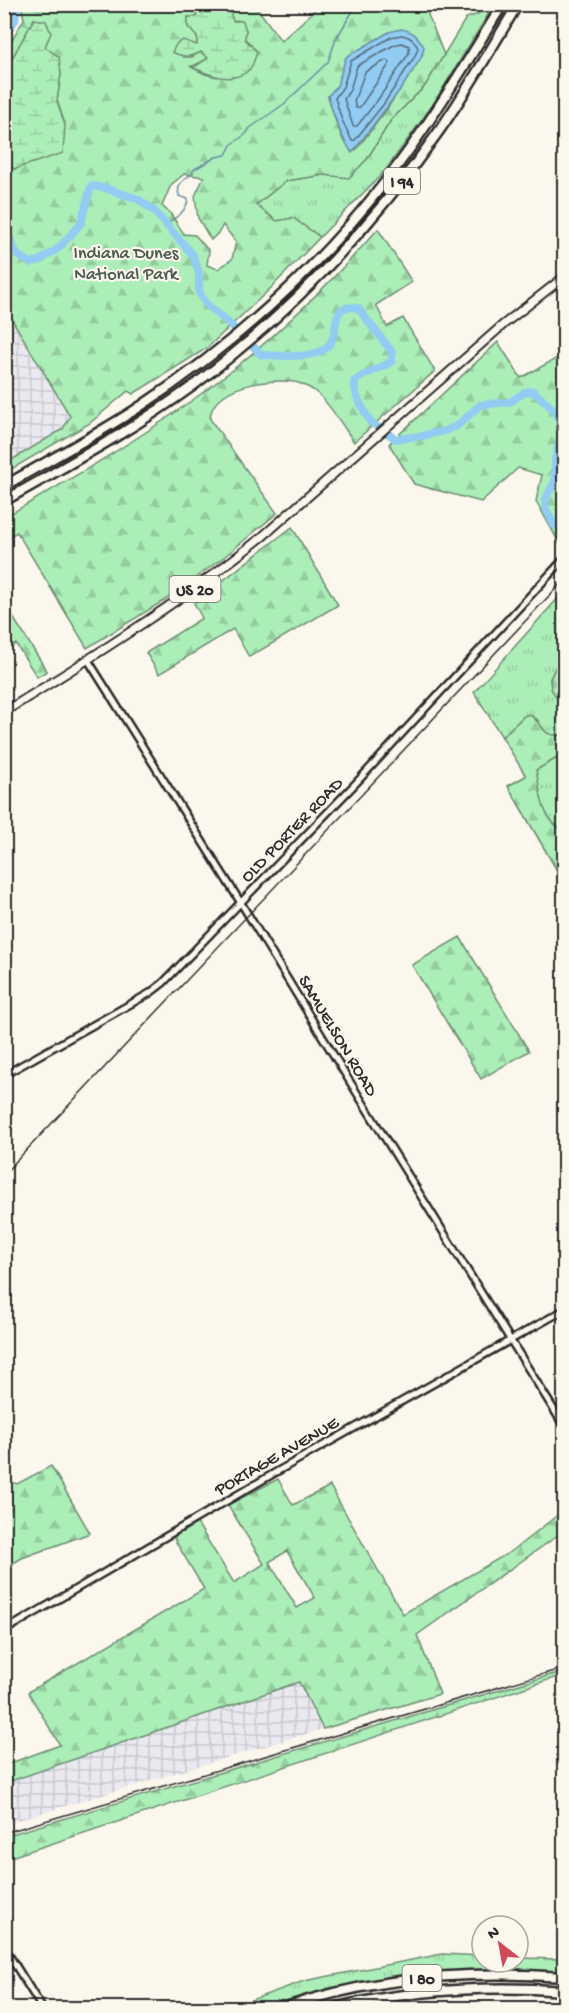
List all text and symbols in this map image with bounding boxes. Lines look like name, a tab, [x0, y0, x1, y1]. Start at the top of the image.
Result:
road number: I 94	[384, 168, 420, 194]
park label: Indiana Dunes National Park	[74, 244, 180, 286]
road number: US 20	[170, 576, 220, 602]
street label: OLD PORTER ROAD	[237, 774, 348, 888]
street label: SAMUELSON ROAD	[292, 972, 381, 1101]
street label: PORTAGE AVENUE	[211, 1413, 344, 1502]
north arrow	[470, 1914, 530, 1974]
text: N	[485, 1923, 504, 1945]
road number: I 80	[402, 1965, 442, 1991]

